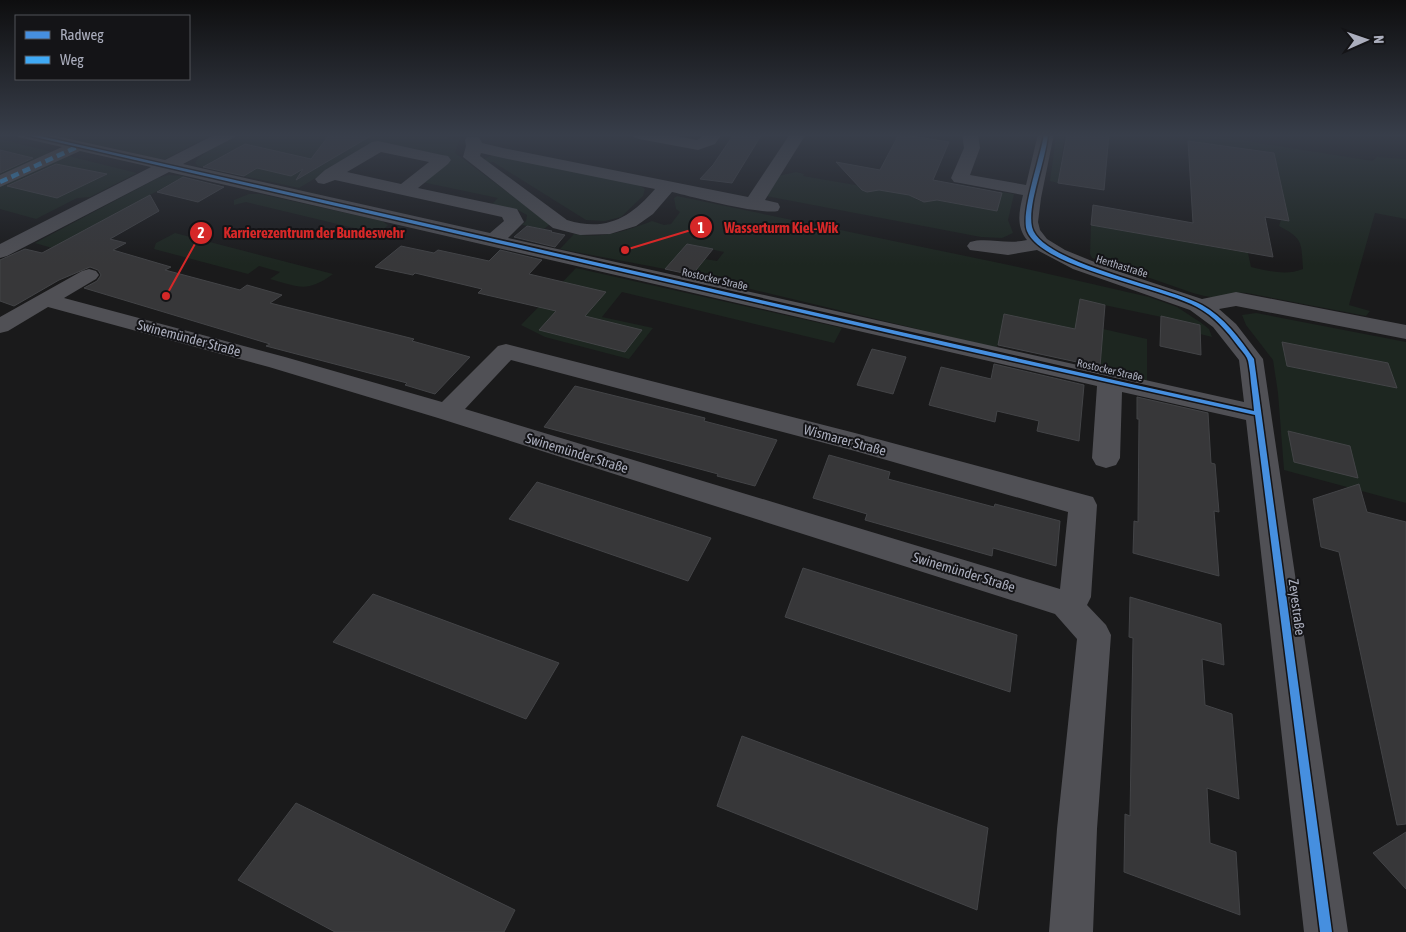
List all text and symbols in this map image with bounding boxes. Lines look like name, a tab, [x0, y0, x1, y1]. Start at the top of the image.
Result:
legend	[15, 15, 190, 80]
north arrow	[1341, 15, 1391, 65]
text: Radweg	[60, 26, 104, 43]
text: N	[1371, 35, 1387, 44]
text: Weg	[60, 51, 84, 68]
callout: Wasserturm Kiel-Wik	[689, 212, 848, 242]
callout: Karrierezentrum der Bundeswehr	[189, 218, 415, 248]
text: 1	[697, 219, 705, 236]
text: Wasserturm Kiel-Wik	[723, 219, 838, 236]
text: 2	[197, 224, 205, 241]
text: Karrierezentrum der Bundeswehr	[223, 224, 405, 241]
street label: Herthastraße	[1095, 252, 1149, 280]
street label: Rostocker Straße	[681, 266, 749, 292]
street label: Swinemünder Straße	[136, 317, 242, 359]
street label: Rostocker Straße	[1076, 357, 1144, 383]
street label: Wismarer Straße	[802, 421, 888, 459]
street label: Swinemünder Straße	[524, 430, 630, 476]
street label: Swinemünder Straße	[911, 549, 1017, 595]
street label: Zeyestraße	[1286, 578, 1308, 636]

